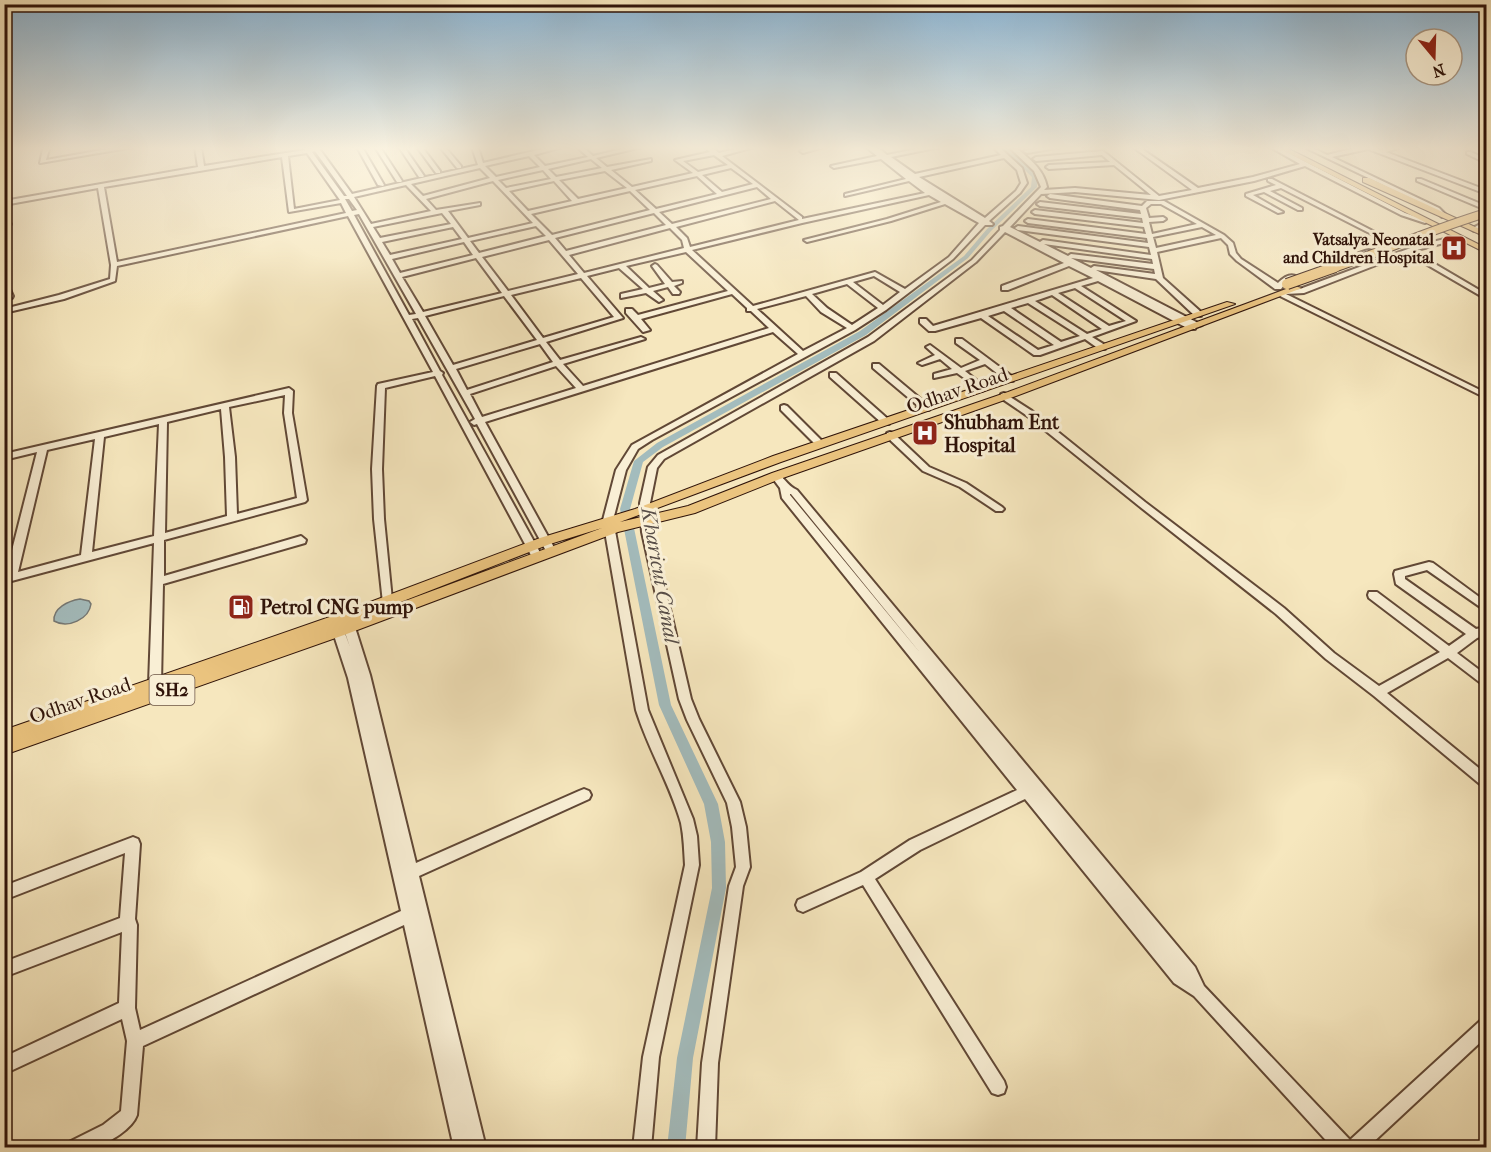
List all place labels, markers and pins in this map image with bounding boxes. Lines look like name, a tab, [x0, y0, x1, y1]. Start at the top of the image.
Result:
place label: Vatsalya Neonatal and Children Hospital	[1283, 230, 1435, 268]
hospital icon: Vatsalya Neonatal and Children Hospital	[1439, 233, 1469, 263]
place label: Shubham Ent Hospital	[944, 411, 1060, 457]
hospital icon: Shubham Ent Hospital	[910, 418, 940, 448]
fuel station icon: Petrol CNG pump	[226, 592, 256, 622]
place label: Petrol CNG pump	[260, 596, 413, 619]

